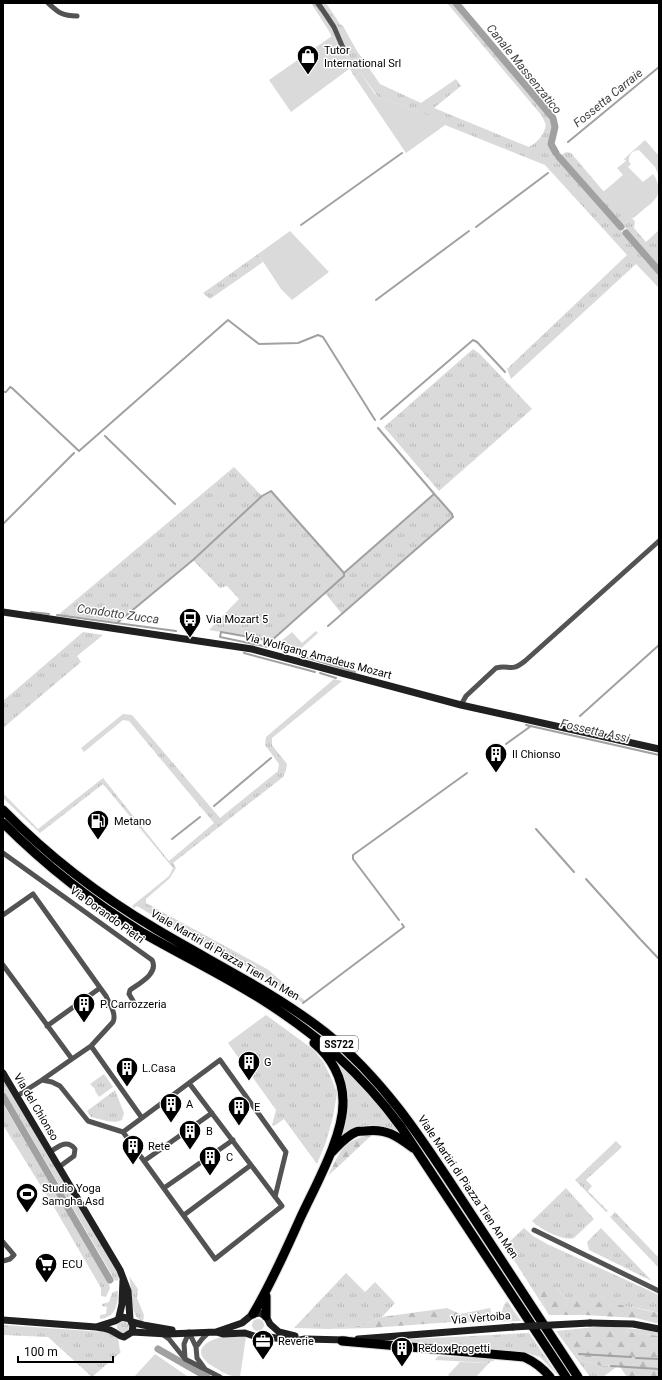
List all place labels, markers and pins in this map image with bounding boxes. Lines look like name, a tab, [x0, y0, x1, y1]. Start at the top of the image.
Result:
shop icon: Tutor International Srl	[295, 43, 321, 76]
place label: Tutor International Srl	[324, 44, 401, 70]
bus stop icon: Via Mozart 5	[177, 606, 203, 639]
place label: Via Mozart 5	[206, 613, 268, 626]
building icon: Il Chionso	[483, 741, 509, 774]
place label: Il Chionso	[512, 748, 561, 761]
fuel station icon: Metano	[85, 808, 111, 841]
place label: Metano	[114, 815, 151, 828]
building icon: P. Carrozzeria	[71, 991, 97, 1024]
place label: P. Carrozzeria	[100, 998, 167, 1011]
building icon: G	[236, 1049, 262, 1082]
building icon: L.Casa	[114, 1055, 140, 1088]
place label: G	[264, 1056, 272, 1069]
place label: L.Casa	[142, 1062, 176, 1075]
building icon: A	[158, 1091, 184, 1124]
building icon: E	[226, 1094, 252, 1127]
place label: A	[186, 1098, 194, 1111]
place label: E	[254, 1101, 260, 1114]
building icon: B	[177, 1118, 203, 1151]
place label: B	[206, 1125, 213, 1138]
building icon: Rete	[120, 1133, 146, 1166]
place label: Rete	[148, 1140, 170, 1153]
building icon: C	[197, 1144, 223, 1177]
place label: C	[226, 1151, 233, 1164]
sports icon: Studio Yoga Samgha Asd	[14, 1181, 40, 1214]
place label: Studio Yoga Samgha Asd	[42, 1182, 104, 1208]
supermarket icon: ECU	[33, 1251, 59, 1284]
place label: ECU	[62, 1258, 83, 1271]
office icon: Reverie	[250, 1328, 276, 1361]
place label: Reverie	[278, 1335, 314, 1348]
building icon: Redox Progetti	[389, 1335, 415, 1368]
place label: Redox Progetti	[418, 1342, 490, 1355]

